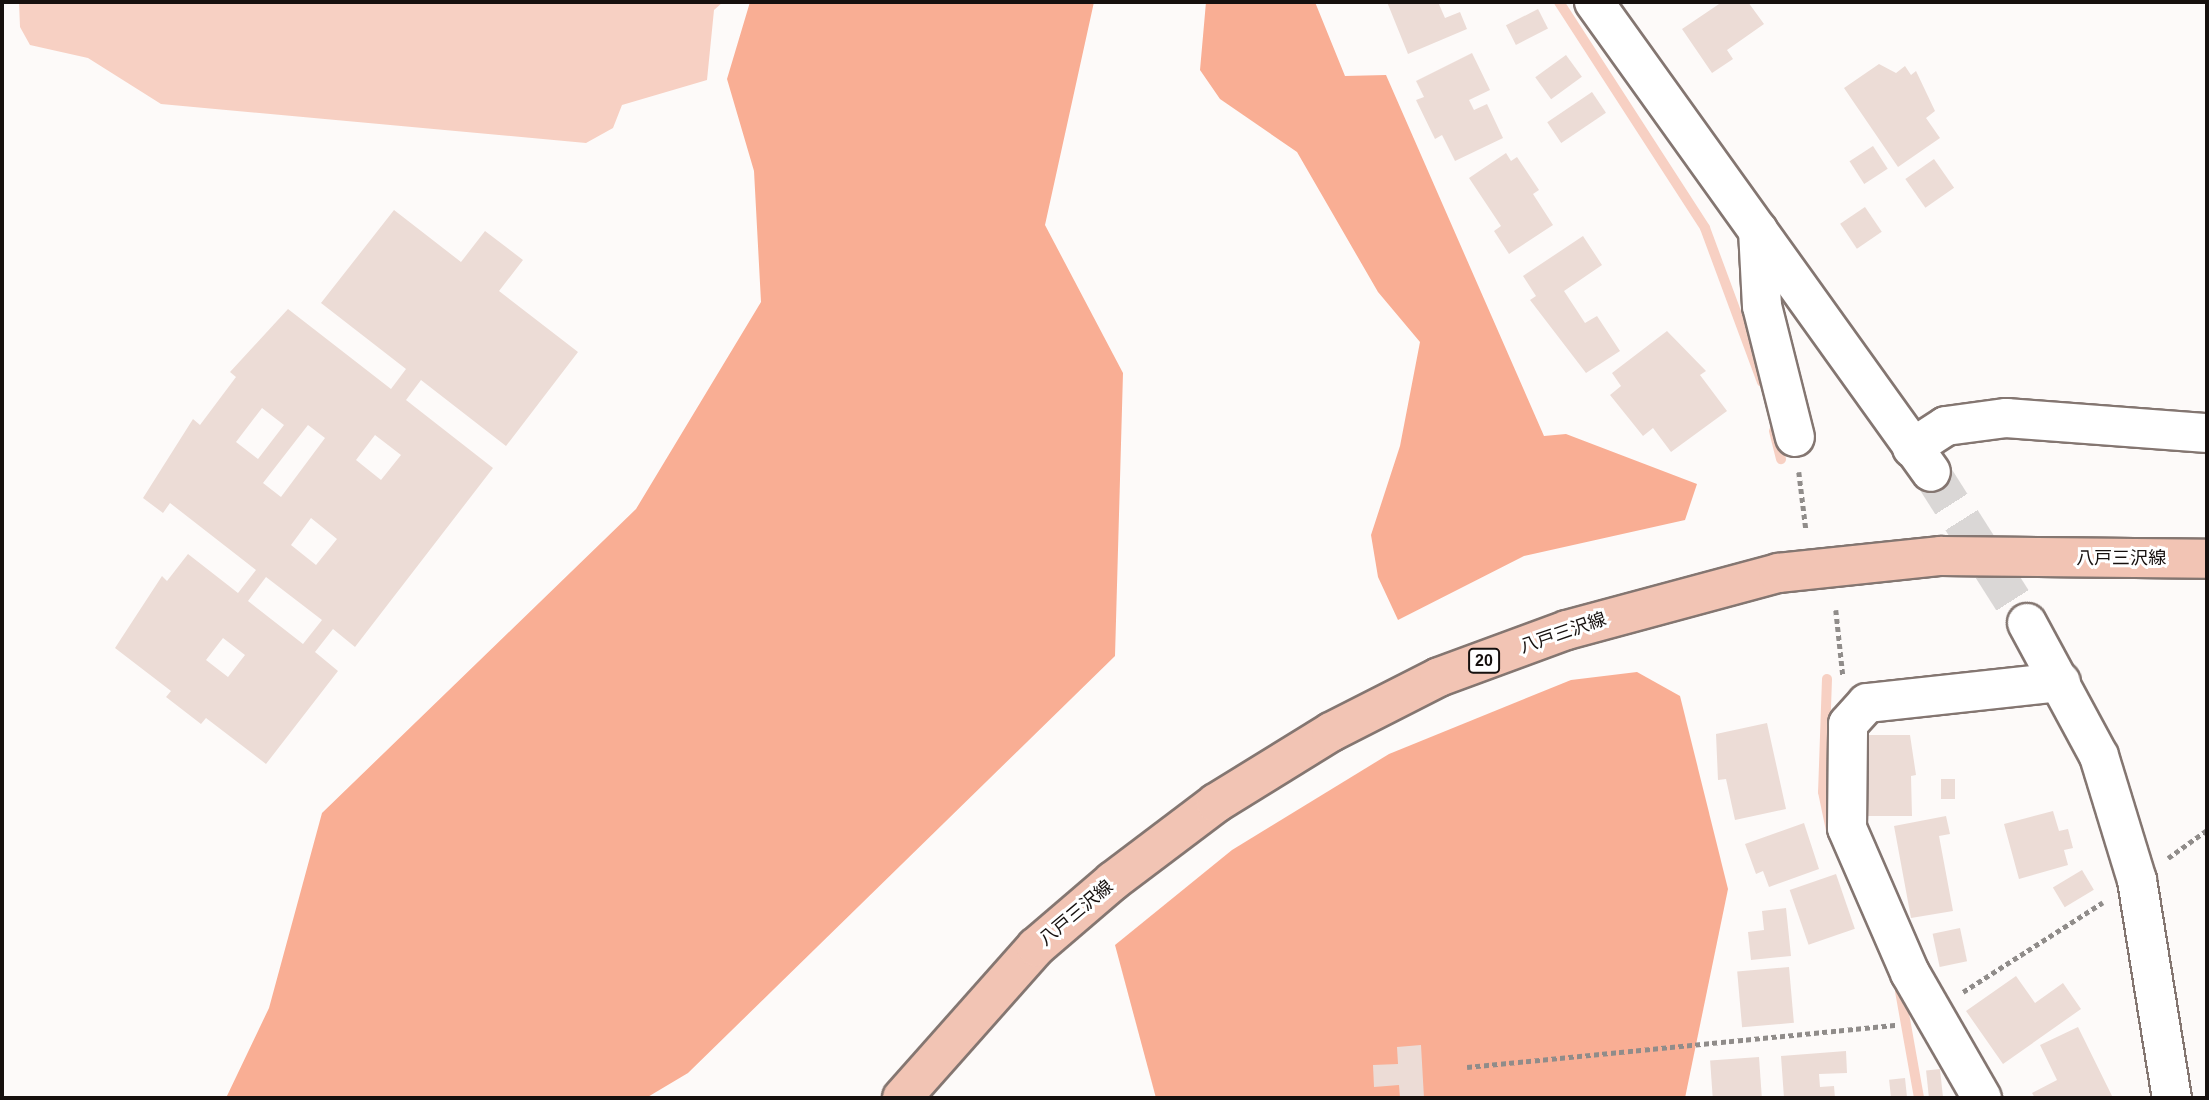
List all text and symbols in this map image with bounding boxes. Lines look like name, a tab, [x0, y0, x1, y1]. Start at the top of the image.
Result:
street label: 八戸三沢線	[2076, 547, 2166, 569]
street label: 八戸三沢線	[1517, 608, 1609, 658]
road number: 20	[1466, 648, 1502, 674]
street label: 八戸三沢線	[1035, 876, 1117, 950]

